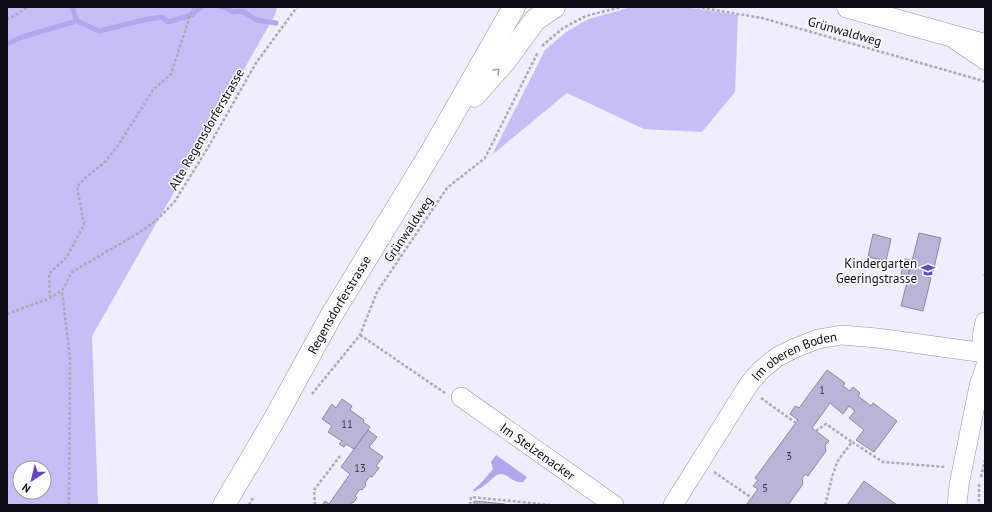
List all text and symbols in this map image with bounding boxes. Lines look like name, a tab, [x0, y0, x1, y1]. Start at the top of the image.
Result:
street label: Grünwaldweg	[806, 13, 884, 50]
street label: Alte Regensdorferstrasse	[165, 66, 248, 193]
one-way arrow	[492, 68, 500, 76]
street label: Grünwaldweg	[380, 193, 437, 266]
street label: Regensdorferstrasse	[304, 252, 375, 357]
place label: Kindergarten Geeringstrasse	[836, 255, 917, 287]
school or university icon: Kindergarten Geeringstrasse	[920, 262, 936, 278]
street label: Im oberen Boden	[748, 328, 838, 384]
house number: 1	[819, 383, 825, 397]
house number: 11	[341, 417, 353, 431]
street label: Im Stelzenacker	[497, 419, 579, 484]
house number: 3	[786, 449, 792, 463]
north arrow	[12, 460, 52, 500]
house number: 13	[354, 461, 366, 475]
text: N	[19, 480, 33, 496]
house number: 5	[762, 481, 768, 495]

